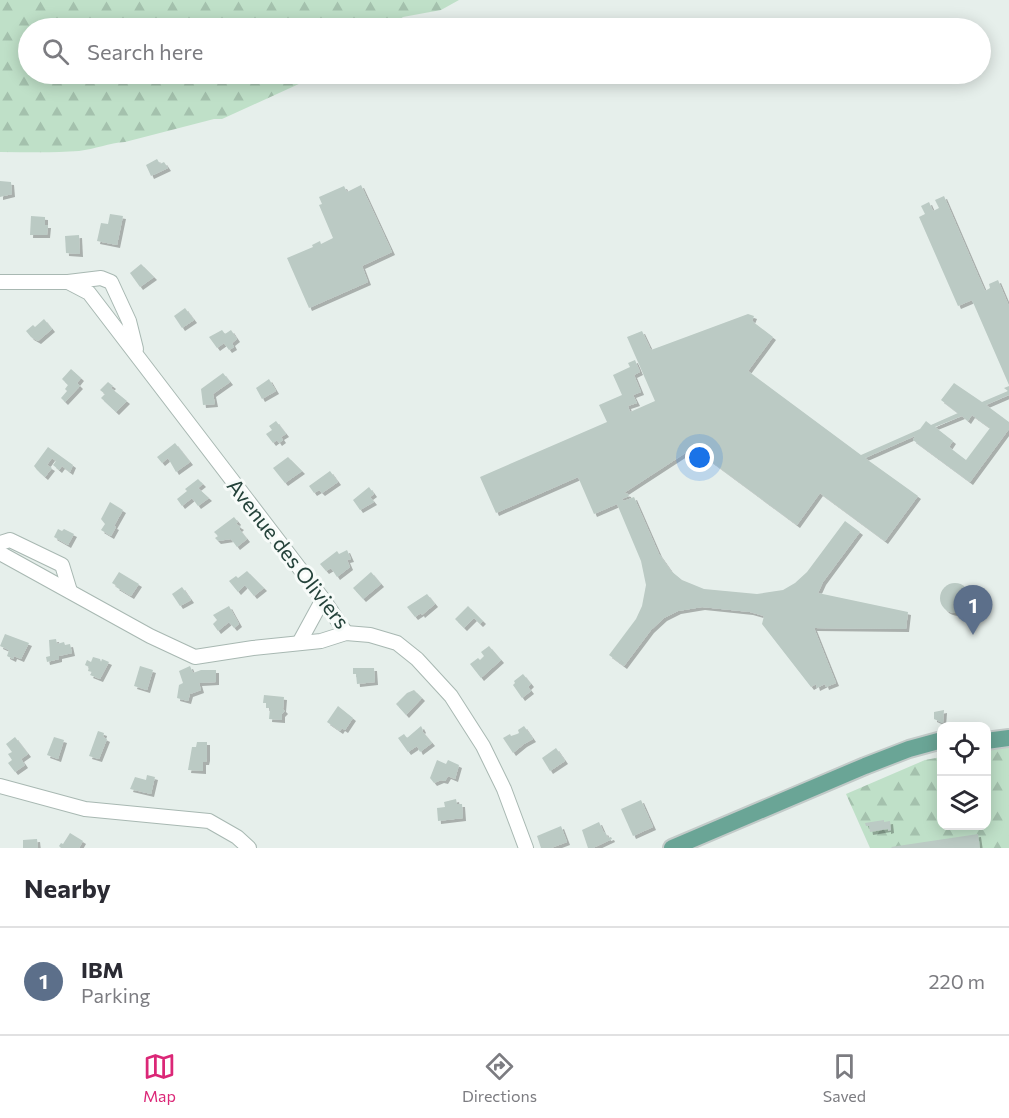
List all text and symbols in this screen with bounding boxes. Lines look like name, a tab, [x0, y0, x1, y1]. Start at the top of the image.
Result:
search box	[18, 18, 991, 84]
icon: search	[39, 35, 72, 68]
text: Search here	[87, 38, 203, 65]
your location	[685, 443, 714, 472]
street label: Avenue des Oliviers	[223, 473, 355, 633]
pin: 1	[954, 586, 992, 635]
map controls	[937, 722, 991, 830]
button: locate	[937, 722, 991, 776]
button: layers	[937, 776, 991, 830]
text: Nearby	[24, 872, 111, 903]
text: IBM	[81, 956, 124, 983]
text: 1	[39, 969, 48, 993]
text: 220 m	[929, 969, 985, 993]
text: Parking	[81, 983, 150, 1007]
tab: Map	[143, 1050, 176, 1105]
tab: Directions	[462, 1050, 537, 1105]
tab: Saved	[823, 1050, 866, 1105]

